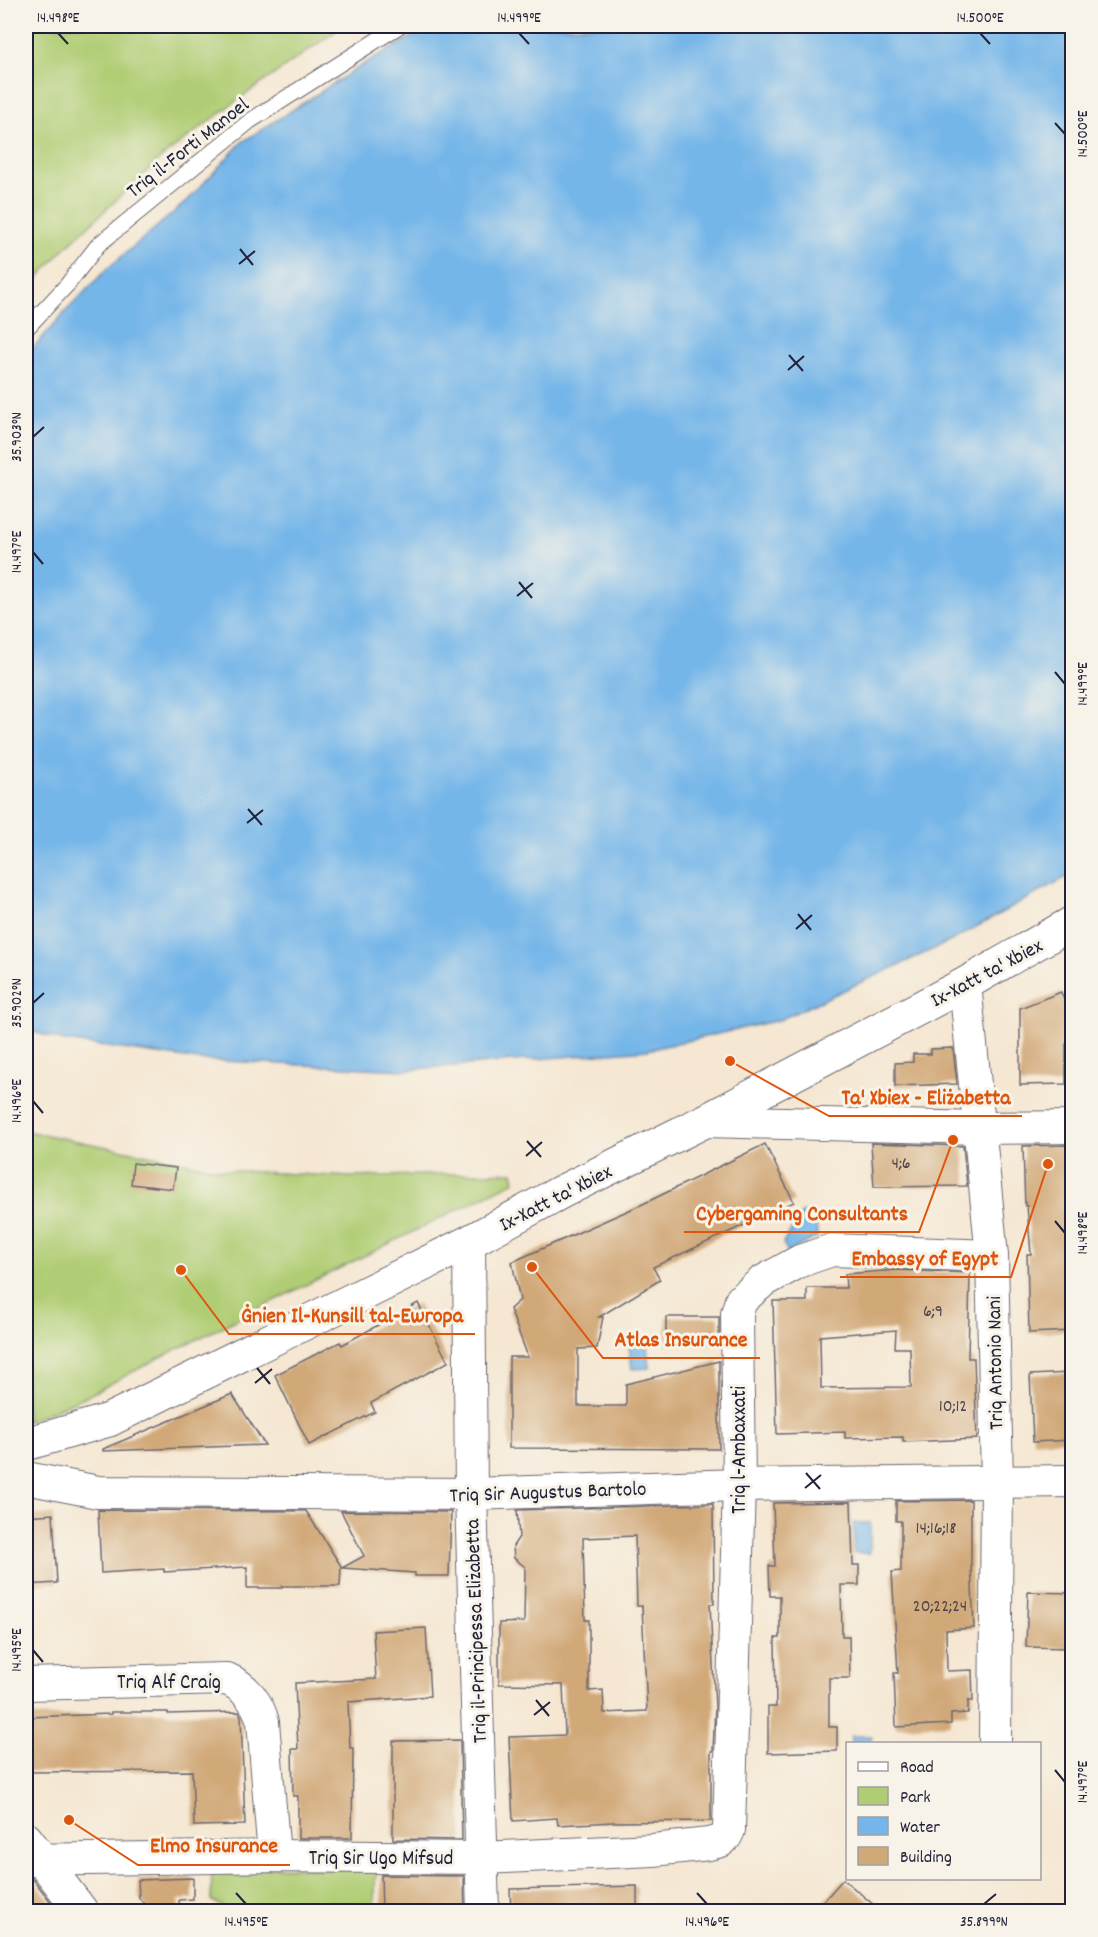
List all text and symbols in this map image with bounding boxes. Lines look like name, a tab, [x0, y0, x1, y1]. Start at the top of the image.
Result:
text: 14.498°E	[37, 8, 80, 30]
text: 14.499°E	[497, 8, 541, 30]
text: 14.500°E	[957, 8, 1004, 30]
street label: Triq il-Forti Manoel	[121, 92, 257, 207]
text: 14.500°E	[1073, 110, 1095, 157]
text: 35.903°N	[7, 412, 29, 462]
text: 14.497°E	[7, 531, 29, 573]
text: 14.499°E	[1073, 662, 1095, 706]
street label: Ix-Xatt ta' Xbiex	[926, 932, 1049, 1017]
text: 35.902°N	[7, 978, 29, 1028]
callout: Ta' Xbiex - Eliżabetta	[829, 1076, 1022, 1116]
text: 14.496°E	[7, 1079, 29, 1123]
text: Ta' Xbiex - Eliżabetta	[842, 1084, 1011, 1115]
house number: 4;6	[891, 1152, 911, 1177]
street label: Ix-Xatt ta' Xbiex	[495, 1158, 618, 1241]
callout: Cybergaming Consultants	[684, 1192, 919, 1232]
text: Cybergaming Consultants	[696, 1200, 908, 1231]
text: 14.498°E	[1073, 1211, 1095, 1254]
callout: Embassy of Egypt	[840, 1237, 1011, 1277]
text: Embassy of Egypt	[852, 1245, 999, 1276]
callout: Ġnien Il-Kunsill tal-Ewropa	[229, 1294, 475, 1334]
street label: Triq Antonio Nani	[981, 1296, 1013, 1430]
house number: 6;9	[923, 1300, 943, 1325]
text: Ġnien Il-Kunsill tal-Ewropa	[241, 1302, 464, 1333]
callout: Atlas Insurance	[603, 1318, 760, 1358]
text: Atlas Insurance	[615, 1326, 748, 1357]
street label: Triq l-Ambaxxati	[726, 1386, 756, 1514]
house number: 10;12	[939, 1395, 967, 1420]
street label: Triq Sir Augustus Bartolo	[449, 1476, 647, 1512]
street label: Triq il-Prinċipessa Eliżabetta	[459, 1517, 497, 1744]
house number: 14;16;18	[915, 1517, 957, 1542]
house number: 20;22;24	[913, 1595, 967, 1620]
text: 14.495°E	[7, 1628, 29, 1672]
street label: Triq Alf Craig	[117, 1669, 221, 1699]
legend	[846, 1742, 1041, 1880]
text: Road	[900, 1756, 934, 1781]
text: 14.497°E	[1073, 1761, 1095, 1803]
text: Park	[900, 1786, 931, 1811]
text: Water	[900, 1816, 940, 1841]
callout: Elmo Insurance	[138, 1825, 290, 1865]
text: Elmo Insurance	[150, 1832, 278, 1863]
street label: Triq Sir Ugo Mifsud	[309, 1845, 453, 1875]
text: Building	[900, 1846, 952, 1871]
text: 14.495°E	[224, 1912, 268, 1934]
text: 14.496°E	[685, 1912, 729, 1934]
text: 35.899°N	[960, 1912, 1008, 1934]

